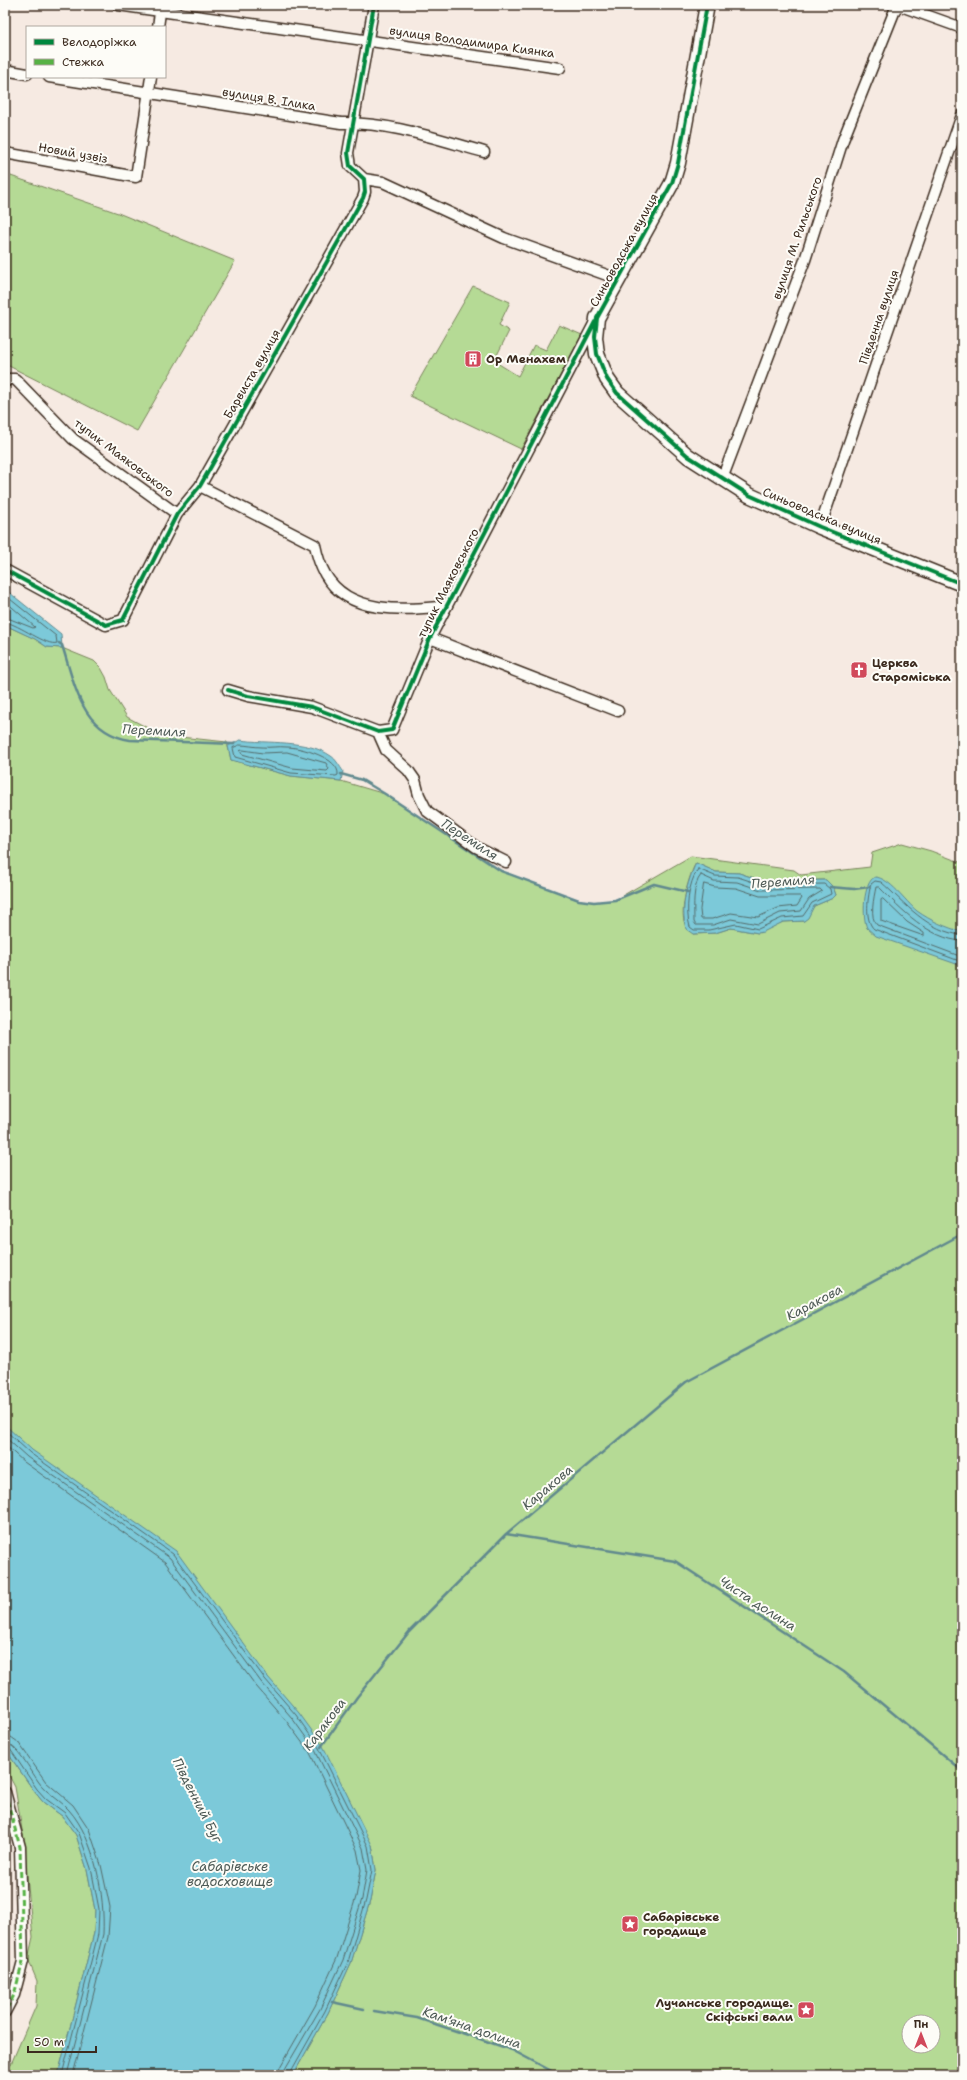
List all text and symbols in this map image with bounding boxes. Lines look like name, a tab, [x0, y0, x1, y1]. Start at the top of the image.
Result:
street label: вулиця Володимира Киянка	[388, 22, 556, 62]
legend	[26, 26, 166, 78]
text: Велодоріжка	[62, 34, 137, 50]
text: Стежка	[62, 54, 104, 70]
street label: вулиця В. Ілика	[221, 84, 317, 114]
street label: Новий узвіз	[37, 139, 109, 167]
street label: вулиця М. Рильського	[768, 174, 826, 302]
street label: Синьоводська вулиця	[586, 190, 662, 310]
street label: Південна вулиця	[855, 268, 903, 366]
street label: Барвиста вулиця	[220, 326, 284, 422]
building icon: Ор Менахем	[463, 349, 483, 369]
place label: Ор Менахем	[486, 351, 566, 367]
street label: тупик Маяковського	[71, 415, 177, 501]
street label: Синьоводська вулиця	[760, 484, 884, 548]
street label: тупик Маяковського	[413, 526, 483, 640]
place label: Церква Староміська	[872, 655, 952, 685]
church icon: Церква Староміська	[849, 660, 869, 680]
water label: Перемиля	[122, 720, 186, 741]
water label: Перемиля	[438, 815, 501, 864]
water label: Перемиля	[751, 871, 815, 892]
water label: Каракова	[783, 1281, 845, 1324]
water label: Каракова	[518, 1461, 576, 1514]
water label: Чиста долина	[716, 1572, 799, 1635]
water label: Каракова	[299, 1695, 350, 1754]
water label: Південний Буг	[169, 1755, 227, 1847]
water label: Сабарівське водосховище	[187, 1858, 273, 1890]
place label: Сабарівське городище	[643, 1909, 719, 1939]
place icon: Сабарівське городище	[620, 1914, 640, 1934]
place label: Лучанське городище. Скіфські вали	[656, 1995, 794, 2025]
place icon: Лучанське городище. Скіфські вали	[796, 2000, 816, 2020]
water label: Кам'яна долина	[420, 2003, 523, 2052]
north arrow	[901, 2014, 941, 2054]
text: Пн	[914, 2017, 928, 2032]
scale bar	[28, 2028, 96, 2054]
text: 50 m	[34, 2034, 64, 2050]

